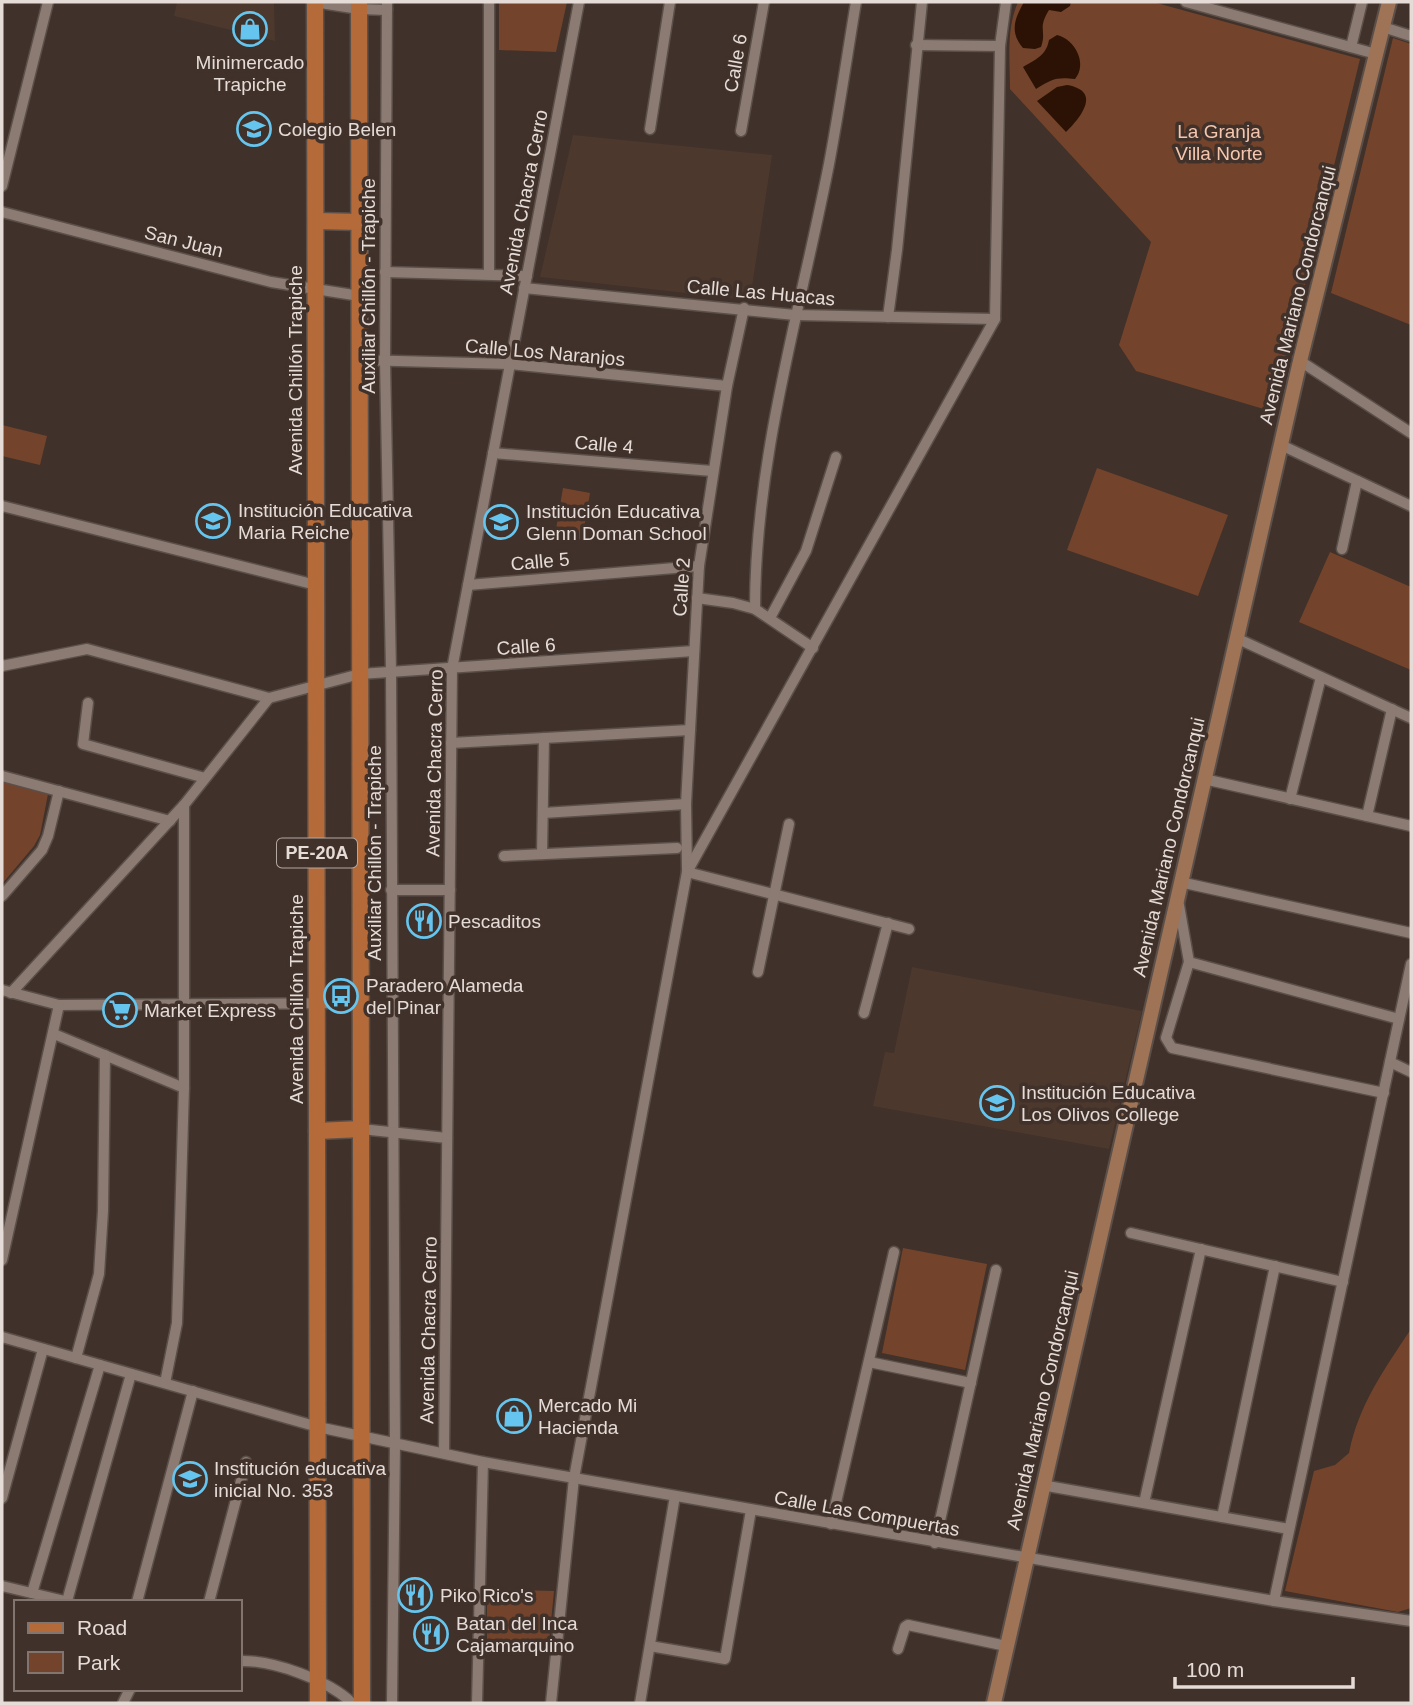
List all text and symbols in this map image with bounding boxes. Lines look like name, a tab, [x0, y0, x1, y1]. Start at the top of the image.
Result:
shop icon: Minimercado Trapiche	[231, 10, 269, 48]
street label: Calle 6	[720, 32, 751, 94]
place label: Minimercado Trapiche	[196, 52, 304, 95]
street label: Avenida Chacra Cerro	[495, 108, 552, 296]
school or university icon: Colegio Belen	[235, 110, 273, 148]
place label: Colegio Belen	[278, 119, 396, 140]
park label: La Granja Villa Norte	[1175, 121, 1263, 164]
street label: Avenida Mariano Condorcanqui	[1255, 164, 1340, 427]
street label: Auxiliar Chillón - Trapiche	[358, 178, 379, 394]
street label: San Juan	[142, 222, 225, 261]
street label: Avenida Chillón Trapiche	[285, 265, 306, 475]
street label: Calle Las Huacas	[686, 276, 836, 309]
street label: Calle Los Naranjos	[464, 335, 626, 370]
street label: Calle 4	[574, 431, 635, 458]
place label: Institución Educativa Maria Reiche	[238, 500, 413, 543]
place label: Institución Educativa Glenn Doman School	[526, 501, 707, 544]
school or university icon: Institución Educativa Maria Reiche	[194, 502, 232, 540]
school or university icon: Institución Educativa Glenn Doman School	[482, 503, 520, 541]
street label: Calle 5	[510, 548, 570, 575]
street label: Calle 2	[669, 557, 694, 617]
street label: Calle 6	[496, 634, 556, 659]
street label: Avenida Chacra Cerro	[422, 669, 447, 857]
street label: Avenida Mariano Condorcanqui	[1128, 715, 1209, 979]
street label: Auxiliar Chillón - Trapiche	[364, 745, 385, 961]
road number: PE-20A	[277, 838, 357, 868]
street label: Avenida Chillón Trapiche	[286, 894, 307, 1104]
restaurant icon: Pescaditos	[405, 902, 443, 940]
place label: Pescaditos	[448, 911, 541, 932]
place label: Paradero Alameda del Pinar	[366, 975, 524, 1018]
bus stop icon: Paradero Alameda del Pinar	[322, 977, 360, 1015]
supermarket icon: Market Express	[101, 991, 139, 1029]
place label: Market Express	[144, 1000, 276, 1021]
place label: Institución Educativa Los Olivos College	[1021, 1082, 1196, 1125]
school or university icon: Institución Educativa Los Olivos College	[978, 1084, 1016, 1122]
street label: Avenida Chacra Cerro	[416, 1236, 441, 1424]
street label: Avenida Mariano Condorcanqui	[1002, 1268, 1083, 1532]
place label: Mercado Mi Hacienda	[538, 1395, 637, 1438]
shop icon: Mercado Mi Hacienda	[495, 1397, 533, 1435]
place label: Institución educativa inicial No. 353	[214, 1458, 387, 1501]
school or university icon: Institución educativa inicial No. 353	[171, 1460, 209, 1498]
street label: Calle Las Compuertas	[773, 1487, 961, 1540]
restaurant icon: Piko Rico's	[396, 1576, 434, 1614]
place label: Piko Rico's	[440, 1585, 533, 1606]
legend	[14, 1600, 242, 1691]
place label: Batan del Inca Cajamarquino	[456, 1613, 578, 1656]
restaurant icon: Batan del Inca Cajamarquino	[412, 1615, 450, 1653]
text: Road	[77, 1616, 127, 1639]
scale bar	[1175, 1646, 1354, 1690]
text: Park	[77, 1651, 121, 1674]
text: 100 m	[1186, 1658, 1244, 1681]

